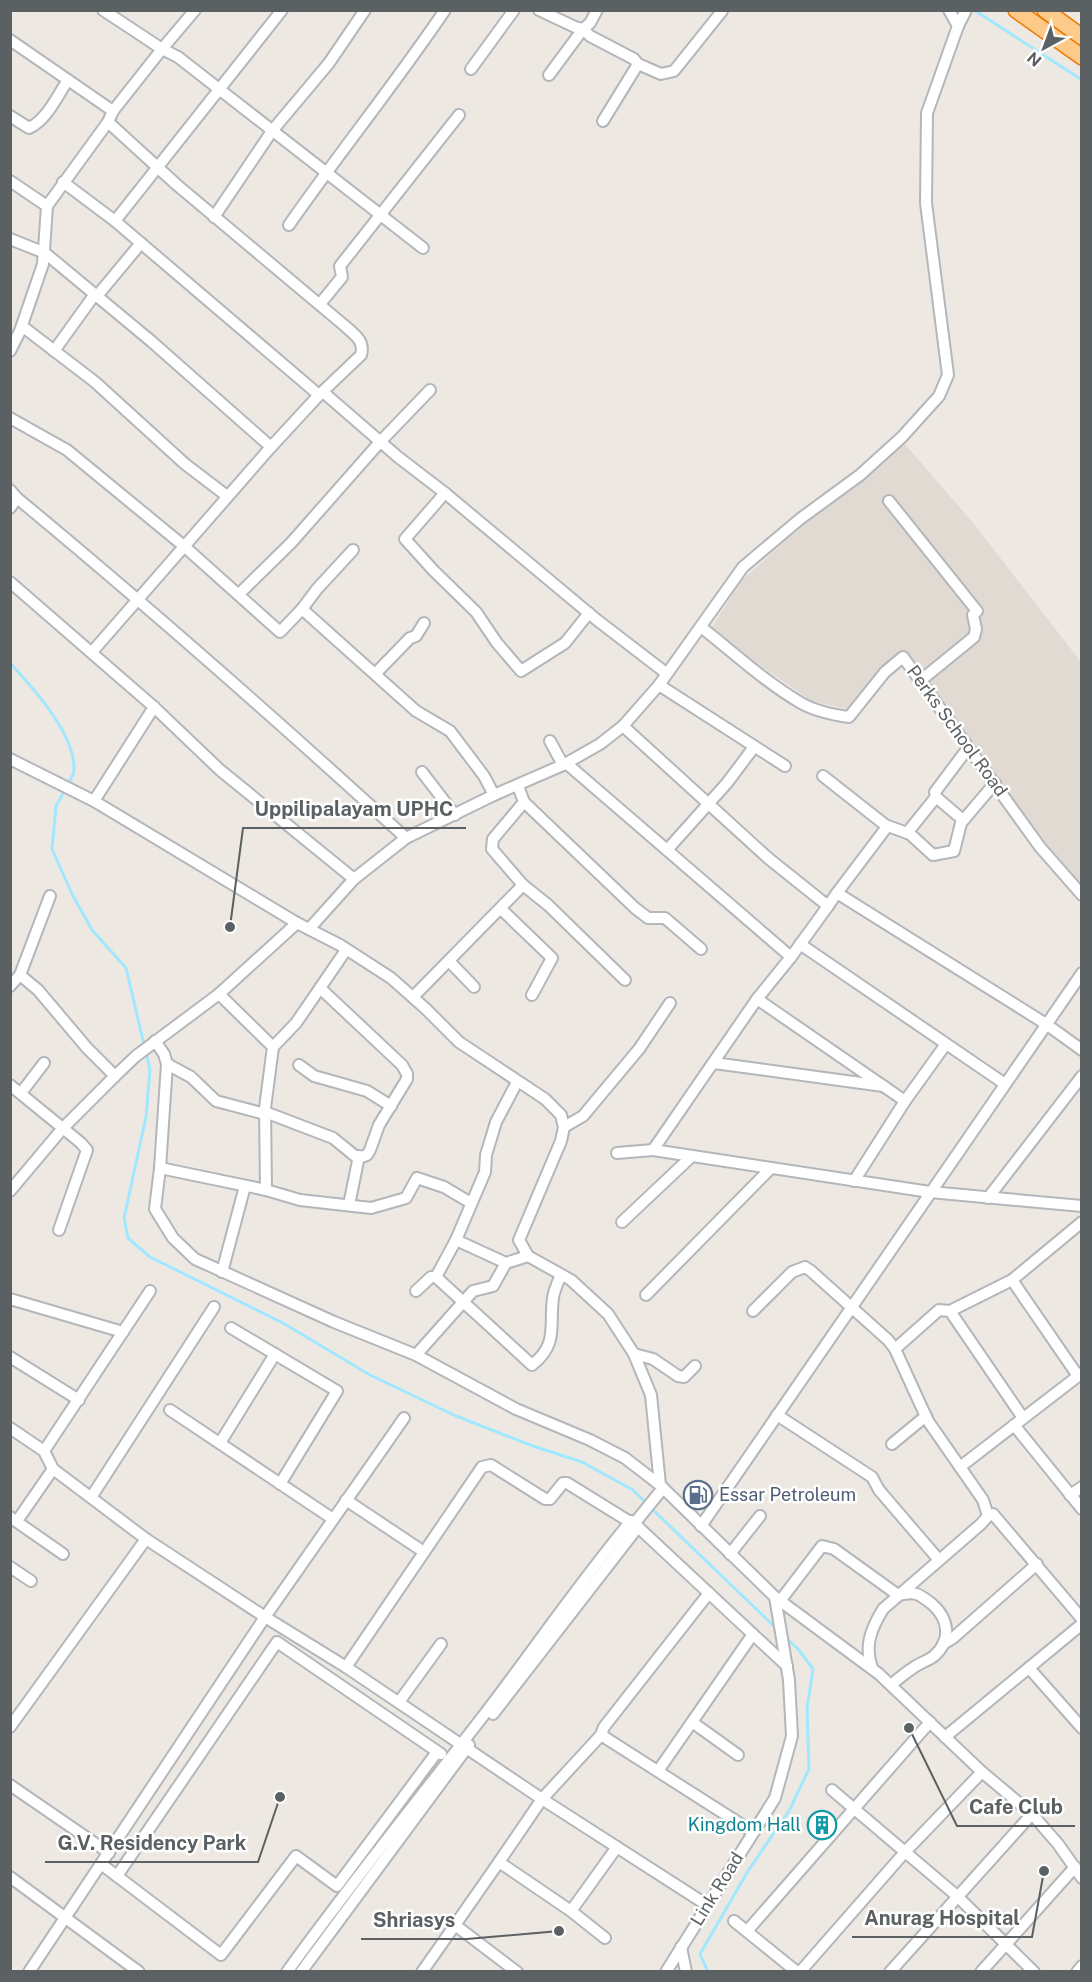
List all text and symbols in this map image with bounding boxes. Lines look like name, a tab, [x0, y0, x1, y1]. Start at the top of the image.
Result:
north arrow	[1014, 18, 1074, 78]
text: N	[1024, 48, 1045, 70]
street label: Perks School Road	[903, 661, 1012, 800]
callout: Uppilipalayam UPHC	[243, 790, 466, 828]
text: Uppilipalayam UPHC	[255, 797, 453, 821]
fuel station icon: Essar Petroleum	[682, 1479, 714, 1511]
place label: Essar Petroleum	[719, 1484, 856, 1505]
callout: Cafe Club	[957, 1788, 1075, 1826]
text: Cafe Club	[969, 1795, 1063, 1819]
building icon: Kingdom Hall	[806, 1809, 838, 1841]
place label: Kingdom Hall	[688, 1814, 801, 1835]
callout: G.V. Residency Park	[45, 1824, 258, 1862]
text: G.V. Residency Park	[58, 1831, 247, 1855]
street label: Link Road	[686, 1848, 747, 1929]
callout: Anurag Hospital	[852, 1899, 1032, 1937]
callout: Shriasys	[361, 1901, 467, 1939]
text: Anurag Hospital	[864, 1906, 1020, 1930]
text: Shriasys	[373, 1908, 455, 1932]

